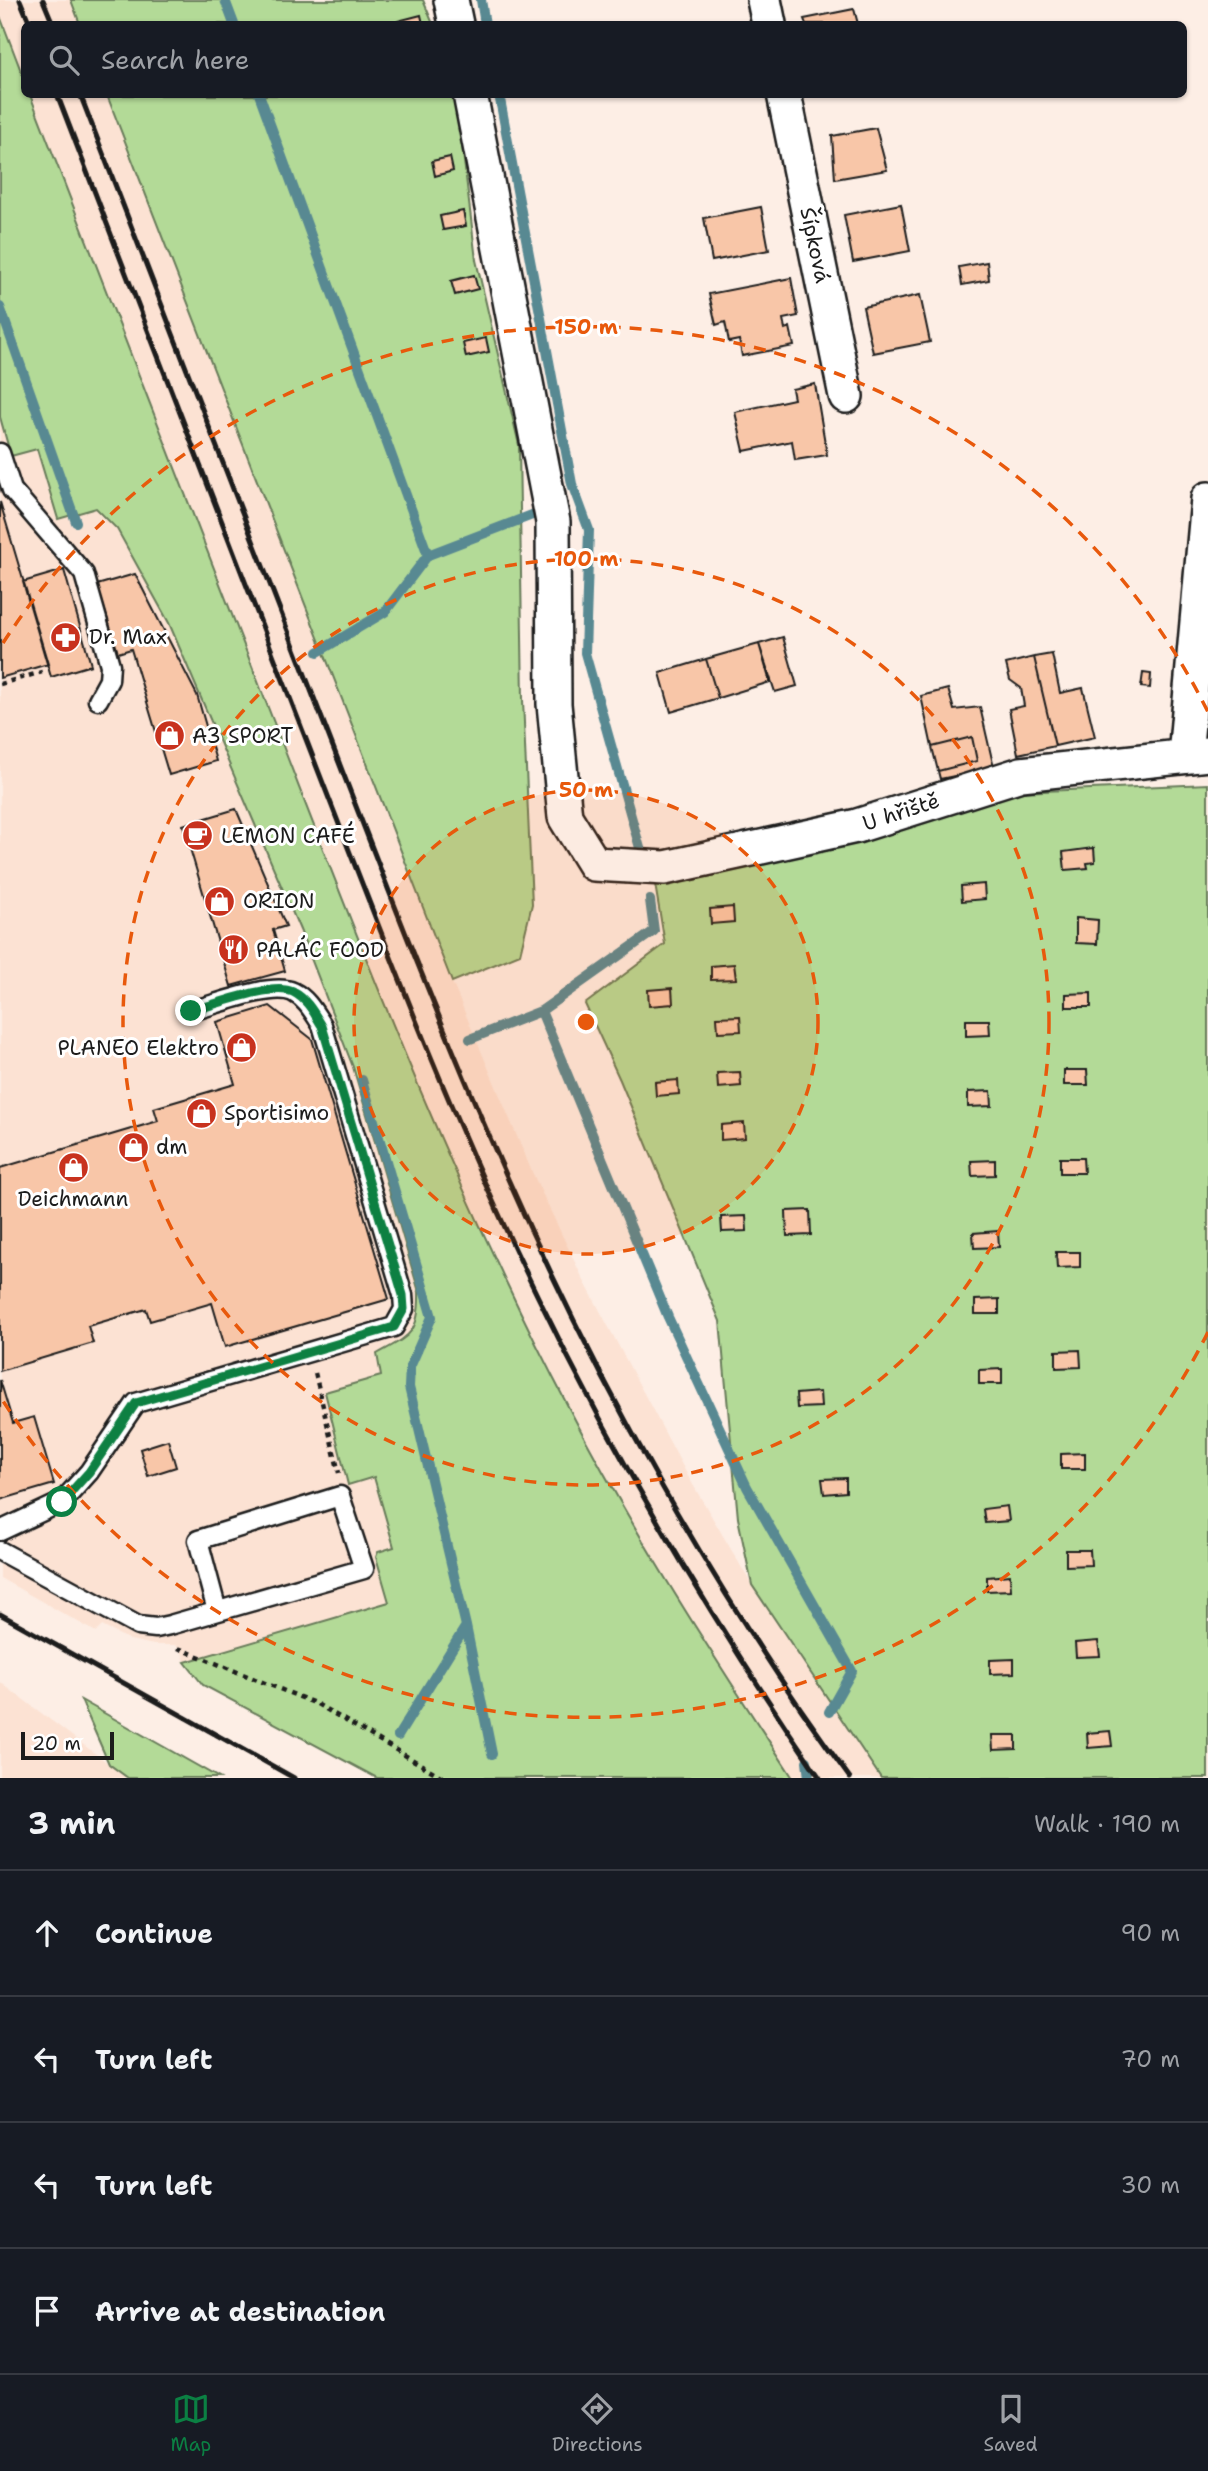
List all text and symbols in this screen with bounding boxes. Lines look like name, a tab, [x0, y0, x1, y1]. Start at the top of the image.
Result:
search box	[21, 21, 1187, 98]
icon: search	[45, 41, 83, 79]
text: Search here	[101, 42, 250, 77]
street label: Šípková	[793, 204, 838, 285]
text: 150 m	[554, 313, 618, 341]
text: 100 m	[554, 545, 618, 573]
pharmacy icon: Dr. Max	[49, 620, 83, 654]
place label: Dr. Max	[89, 623, 167, 651]
shop icon: A3 SPORT	[152, 719, 186, 753]
place label: A3 SPORT	[192, 722, 294, 750]
text: 50 m	[559, 776, 613, 804]
street label: U hřiště	[859, 786, 943, 838]
cafe icon: LEMON CAFÉ	[181, 819, 215, 853]
place label: LEMON CAFÉ	[221, 821, 355, 850]
shop icon: ORION	[203, 884, 237, 918]
place label: ORION	[243, 887, 315, 915]
restaurant icon: PALÁC FOOD	[216, 933, 250, 967]
place label: PALÁC FOOD	[256, 935, 384, 964]
route end	[175, 995, 206, 1026]
centre of rings	[574, 1010, 598, 1034]
shop icon: PLANEO Elektro	[225, 1031, 259, 1065]
place label: PLANEO Elektro	[57, 1034, 219, 1062]
shop icon: Sportisimo	[184, 1096, 218, 1130]
place label: Sportisimo	[224, 1099, 329, 1127]
shop icon: dm	[116, 1130, 150, 1164]
place label: dm	[156, 1133, 187, 1161]
shop icon: Deichmann	[56, 1150, 90, 1184]
place label: Deichmann	[18, 1185, 128, 1213]
route start	[46, 1486, 77, 1517]
scale bar	[21, 1729, 114, 1761]
text: 20 m	[32, 1731, 81, 1756]
text: 3 min	[28, 1803, 115, 1844]
text: Walk · 190 m	[1034, 1809, 1180, 1839]
icon: ahead	[28, 1914, 66, 1952]
text: Continue	[95, 1916, 213, 1951]
text: 90 m	[1120, 1918, 1180, 1948]
icon: left	[28, 2040, 66, 2078]
text: Turn left	[95, 2042, 212, 2077]
text: 70 m	[1121, 2044, 1180, 2074]
icon: left	[28, 2166, 66, 2204]
text: Turn left	[95, 2168, 212, 2203]
text: 30 m	[1121, 2170, 1180, 2200]
icon: arrive	[28, 2292, 66, 2330]
text: Arrive at destination	[95, 2294, 385, 2329]
tab: Map	[170, 2390, 211, 2457]
tab: Directions	[552, 2390, 643, 2457]
tab: Saved	[984, 2390, 1038, 2457]

